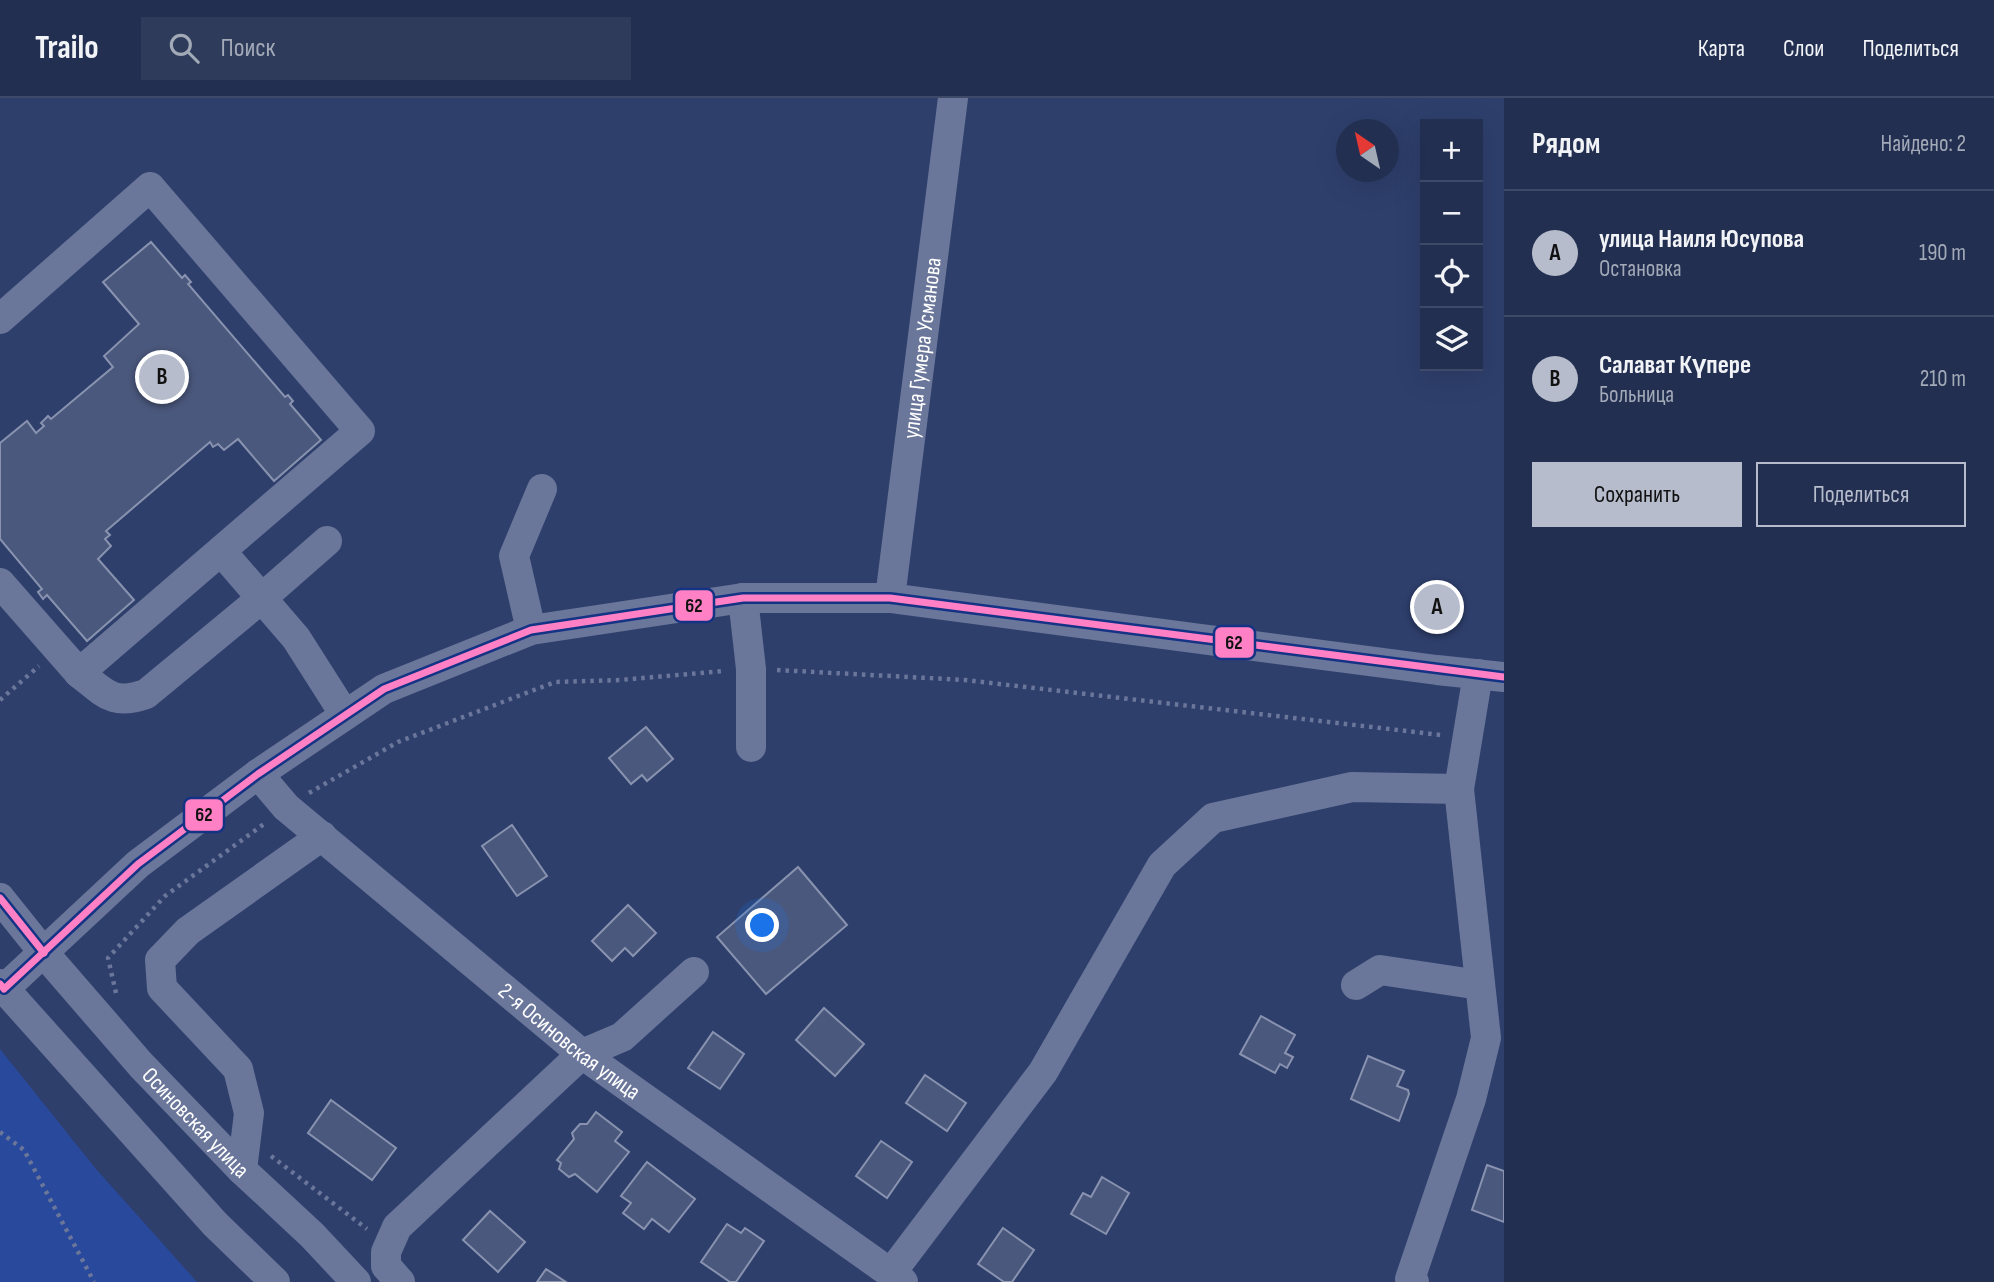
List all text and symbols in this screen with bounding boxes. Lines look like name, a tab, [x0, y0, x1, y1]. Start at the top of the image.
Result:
search box	[141, 17, 631, 80]
text: Trailo	[35, 28, 99, 68]
icon: search	[165, 29, 203, 67]
text: Поиск	[221, 33, 275, 64]
text: Карта	[1698, 34, 1745, 63]
text: Слои	[1783, 34, 1824, 63]
text: Поделиться	[1862, 34, 1959, 63]
north arrow	[1336, 119, 1399, 182]
map controls	[1420, 119, 1483, 371]
button: +	[1420, 119, 1483, 182]
text: Рядом	[1532, 126, 1600, 162]
text: Найдено: 2	[1880, 130, 1966, 158]
button: −	[1420, 182, 1483, 245]
text: улица Наиля Юсупова	[1599, 224, 1804, 255]
text: A	[1550, 239, 1560, 267]
text: 190 m	[1919, 239, 1966, 267]
button: locate	[1420, 245, 1483, 308]
text: Остановка	[1599, 255, 1682, 283]
street label: улица Гумера Усманова	[897, 256, 948, 440]
button: layers	[1420, 308, 1483, 371]
text: Салават Күпере	[1599, 350, 1751, 381]
pin: B	[139, 351, 185, 403]
text: B	[1550, 365, 1560, 393]
text: 210 m	[1920, 365, 1966, 393]
text: Больница	[1599, 381, 1674, 409]
button: Сохранить	[1532, 462, 1742, 527]
button: Поделиться	[1756, 462, 1966, 527]
pin: A	[1414, 581, 1460, 633]
line badge: 62	[674, 589, 714, 622]
text: 62	[685, 595, 703, 618]
line badge: 62	[1214, 626, 1255, 659]
text: 62	[1225, 632, 1243, 655]
line badge: 62	[184, 798, 224, 832]
text: 62	[195, 804, 213, 827]
your location	[745, 908, 779, 942]
street label: 2-я Осиновская улица	[492, 977, 646, 1106]
street label: Осиновская улица	[136, 1062, 255, 1184]

